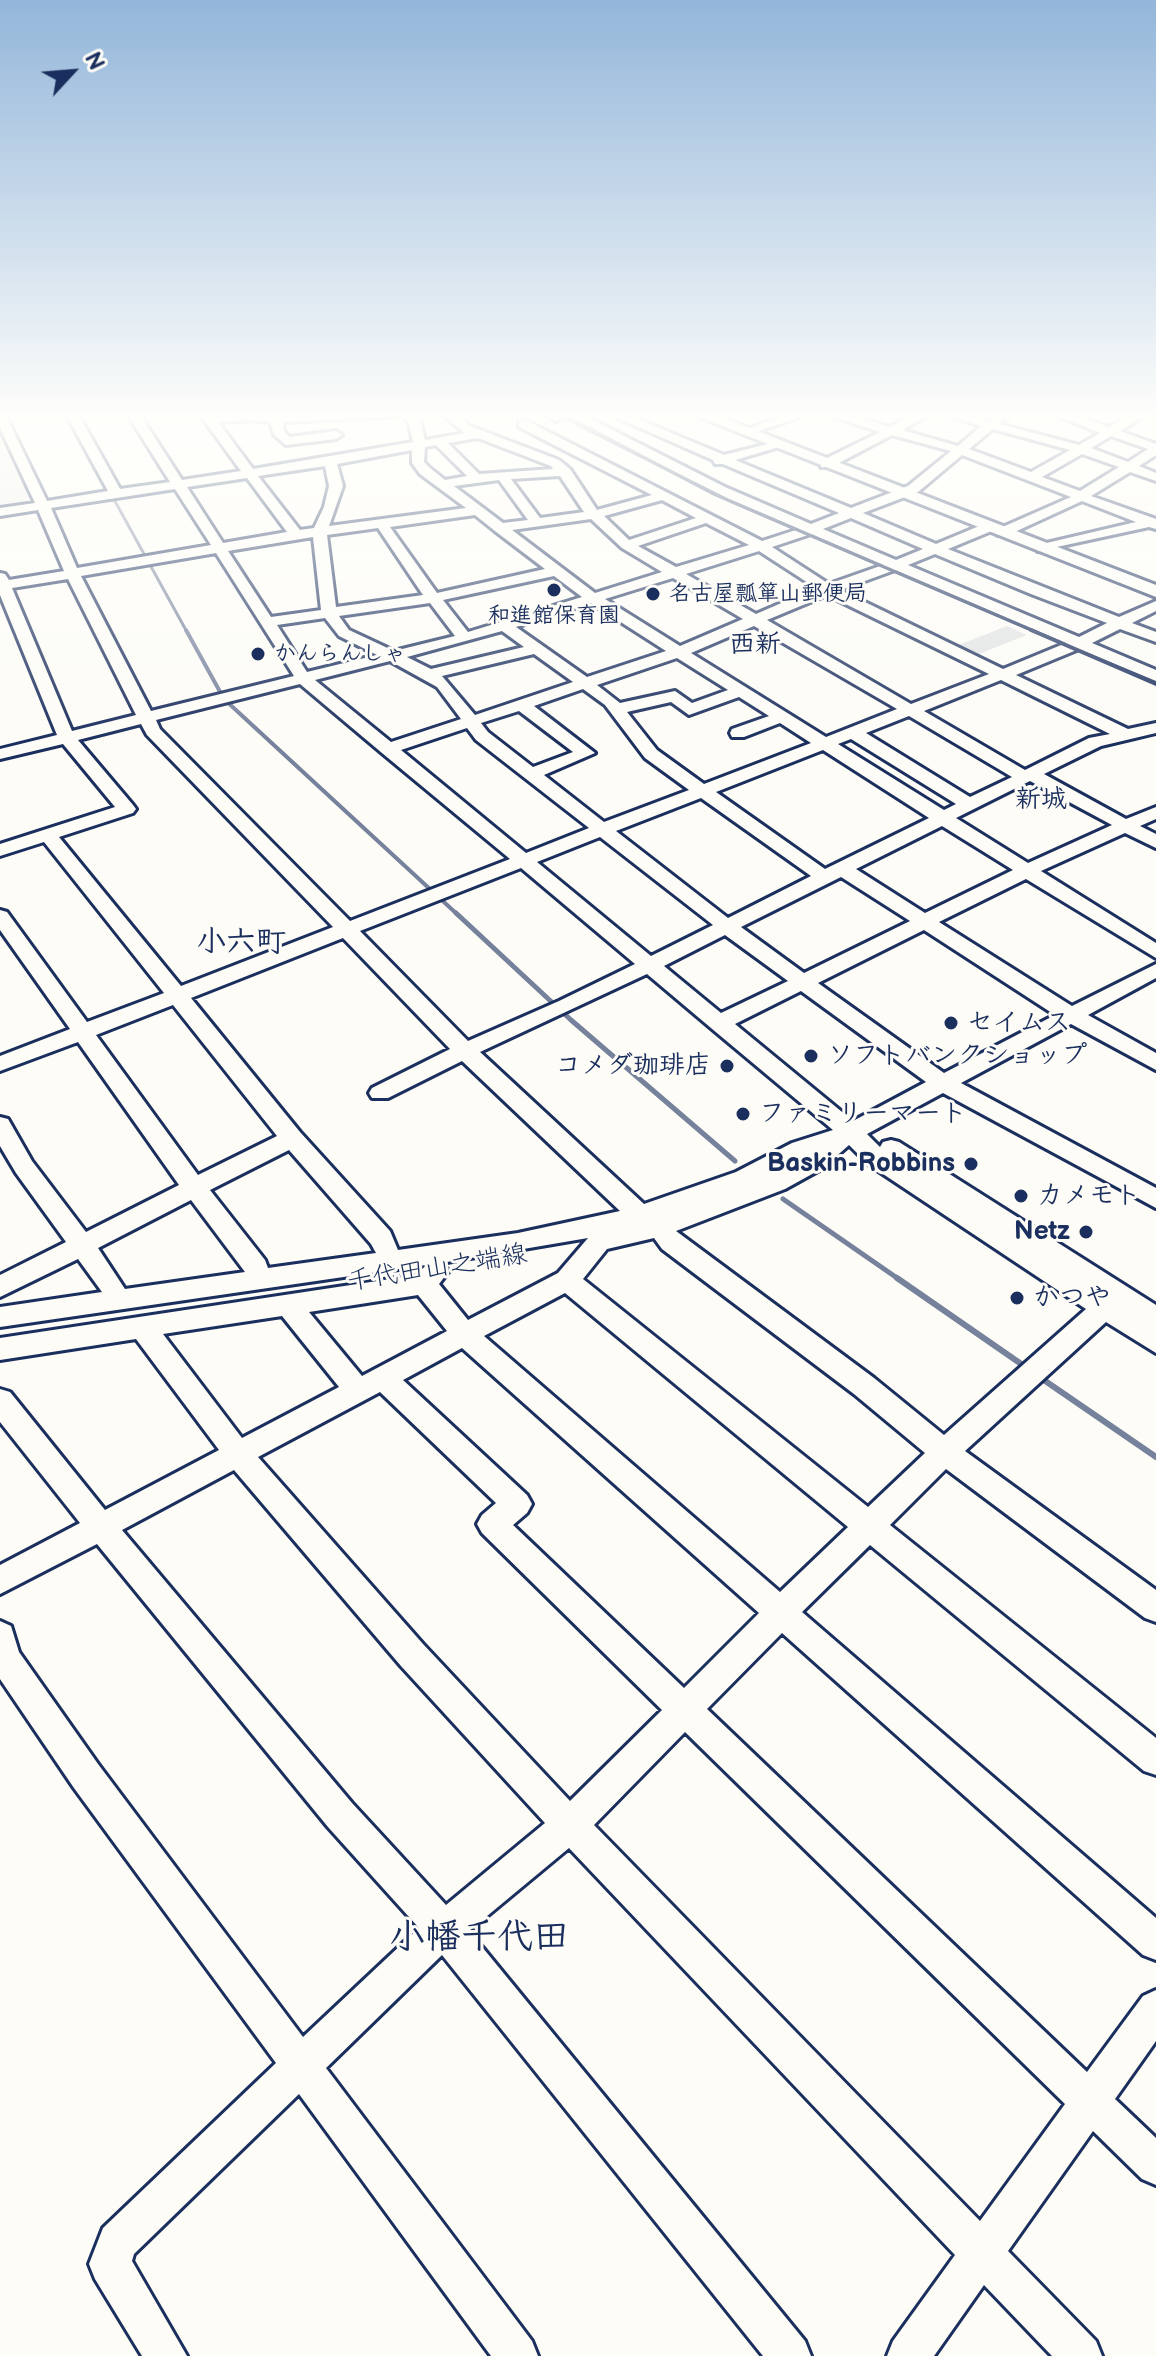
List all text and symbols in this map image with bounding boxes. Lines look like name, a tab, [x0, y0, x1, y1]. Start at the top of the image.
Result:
north arrow	[32, 32, 112, 112]
text: N	[78, 48, 110, 75]
marker: 和進館保育園	[545, 581, 563, 599]
place label: 名古屋瓢箪山郵便局	[669, 581, 867, 607]
marker: 名古屋瓢箪山郵便局	[644, 585, 662, 603]
place label: 和進館保育園	[488, 603, 620, 629]
district label: 西新	[729, 629, 781, 661]
place label: かんらんしゃ	[274, 641, 406, 667]
marker: かんらんしゃ	[249, 645, 267, 663]
district label: 新城	[1015, 784, 1067, 816]
district label: 小六町	[196, 925, 286, 961]
place label: セイムス	[967, 1007, 1071, 1039]
marker: セイムス	[942, 1014, 960, 1032]
place label: ソフトバンクショップ	[827, 1040, 1087, 1072]
marker: ソフトバンクショップ	[802, 1047, 820, 1065]
place label: コメダ珈琲店	[555, 1050, 711, 1082]
marker: コメダ珈琲店	[718, 1057, 736, 1075]
place label: ファミリーマート	[759, 1098, 967, 1130]
marker: ファミリーマート	[734, 1105, 752, 1123]
place label: Baskin-Robbins	[767, 1148, 955, 1180]
marker: Baskin-Robbins	[962, 1155, 980, 1173]
place label: カメモト	[1037, 1180, 1141, 1212]
marker: カメモト	[1012, 1187, 1030, 1205]
place label: Netz	[1014, 1216, 1070, 1248]
marker: Netz	[1077, 1223, 1095, 1241]
street label: 千代田山之端線	[345, 1239, 529, 1299]
place label: かつや	[1033, 1282, 1111, 1314]
marker: かつや	[1008, 1289, 1026, 1307]
district label: 小幡千代田	[389, 1917, 569, 1961]

